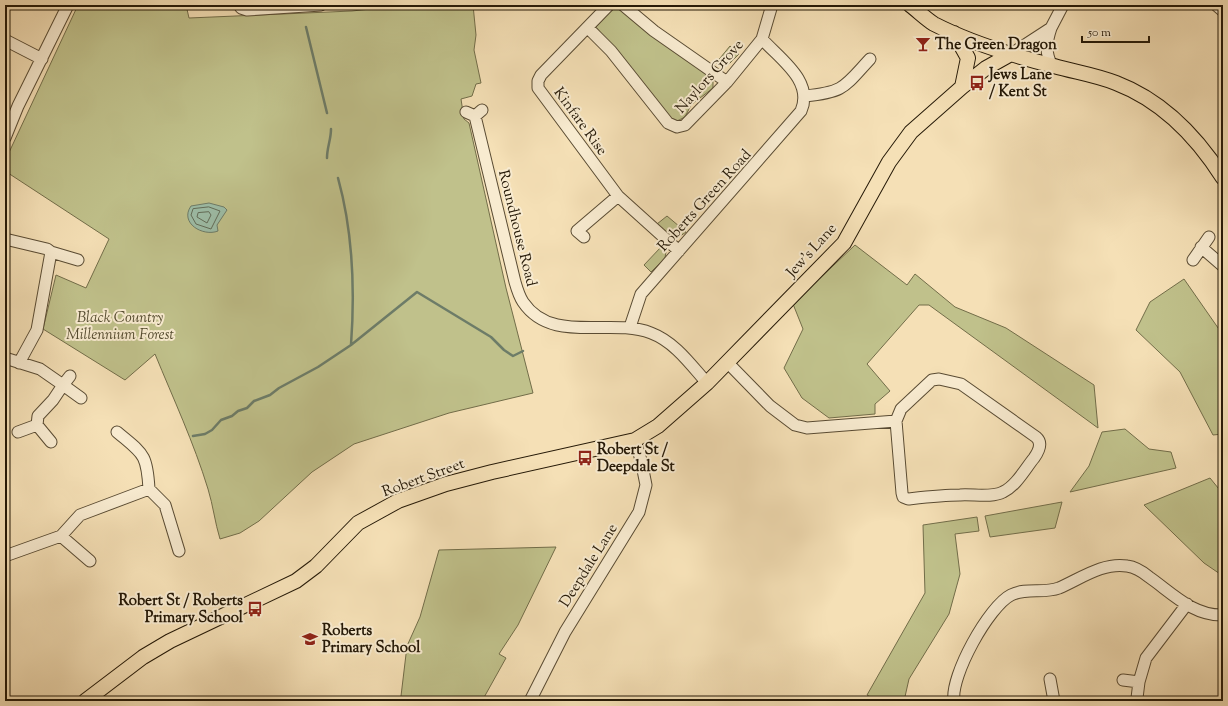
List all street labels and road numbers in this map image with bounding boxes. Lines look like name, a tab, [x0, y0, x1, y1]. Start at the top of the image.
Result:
street label: Naylors Grove	[671, 35, 749, 119]
street label: Kinfare Rise	[548, 84, 612, 160]
street label: Roberts Green Road	[653, 145, 757, 257]
street label: Roundhouse Road	[492, 168, 541, 289]
street label: Jew's Lane	[781, 219, 842, 284]
street label: Robert Street	[379, 454, 468, 503]
street label: Deepdale Lane	[555, 520, 623, 612]

